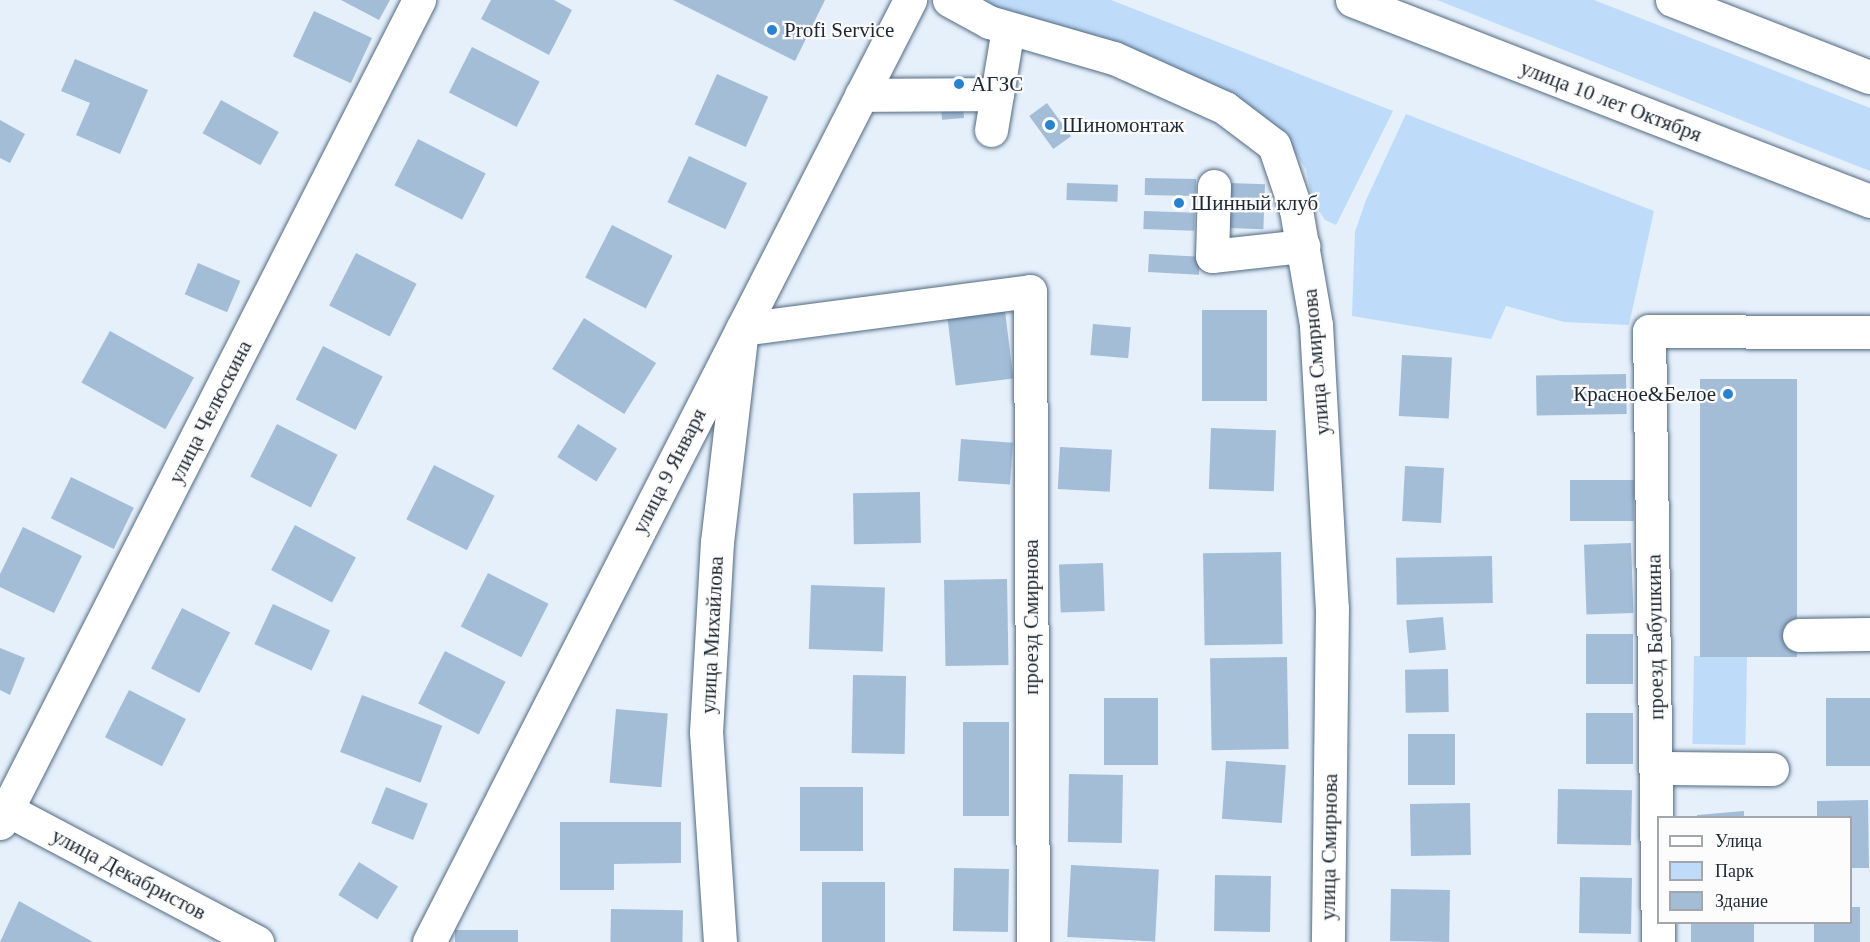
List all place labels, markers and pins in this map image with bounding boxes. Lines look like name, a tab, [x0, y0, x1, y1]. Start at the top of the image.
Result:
place label: Profi Service	[784, 17, 894, 43]
marker: Profi Service	[765, 23, 779, 37]
place label: АГЗС	[971, 71, 1023, 97]
marker: АГЗС	[952, 77, 966, 91]
place label: Шиномонтаж	[1062, 112, 1184, 138]
marker: Шиномонтаж	[1043, 118, 1057, 132]
place label: Шинный клуб	[1191, 190, 1318, 216]
marker: Шинный клуб	[1172, 196, 1186, 210]
place label: Красное&Белое	[1573, 381, 1716, 407]
marker: Красное&Белое	[1721, 387, 1735, 401]

